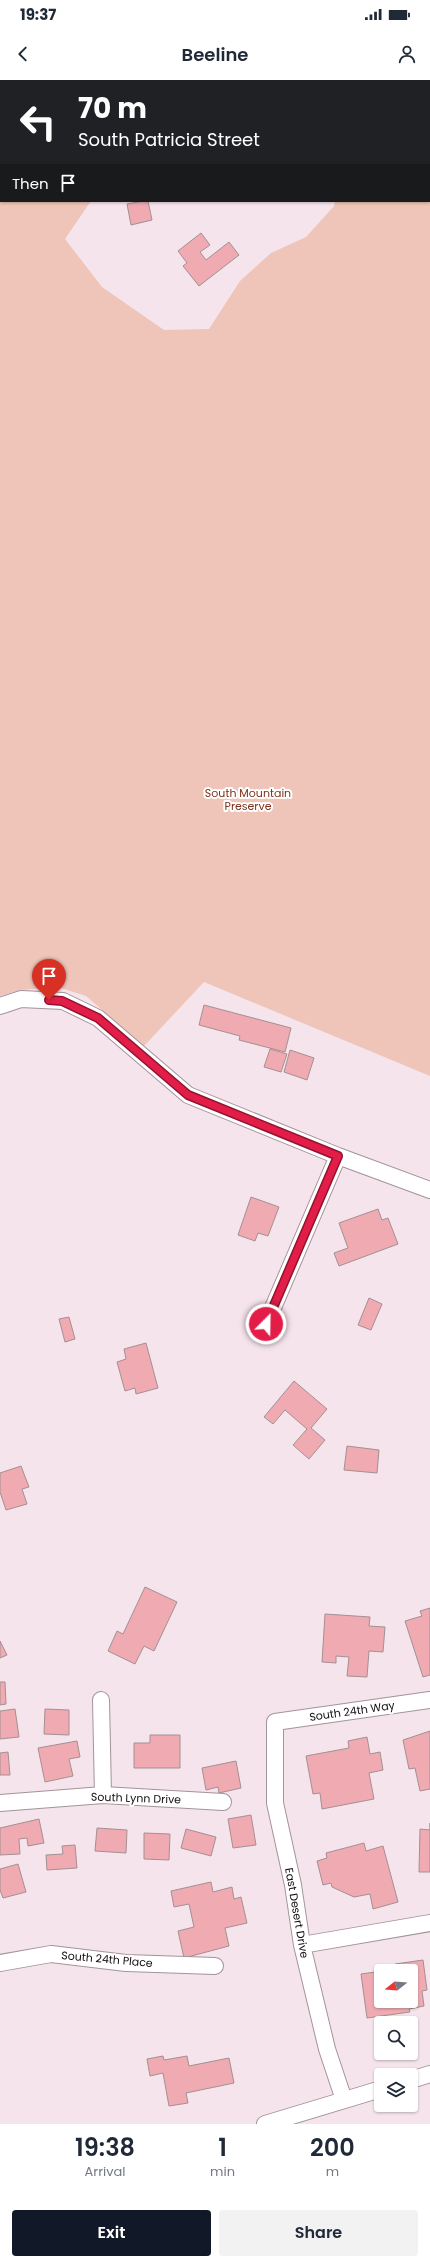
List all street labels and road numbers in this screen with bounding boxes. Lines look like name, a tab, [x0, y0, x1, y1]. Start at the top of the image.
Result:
street label: South 24th Way	[308, 1697, 397, 1725]
street label: South Lynn Drive	[91, 1788, 181, 1808]
street label: East Desert Drive	[281, 1867, 313, 1960]
street label: South 24th Place	[61, 1947, 154, 1971]

